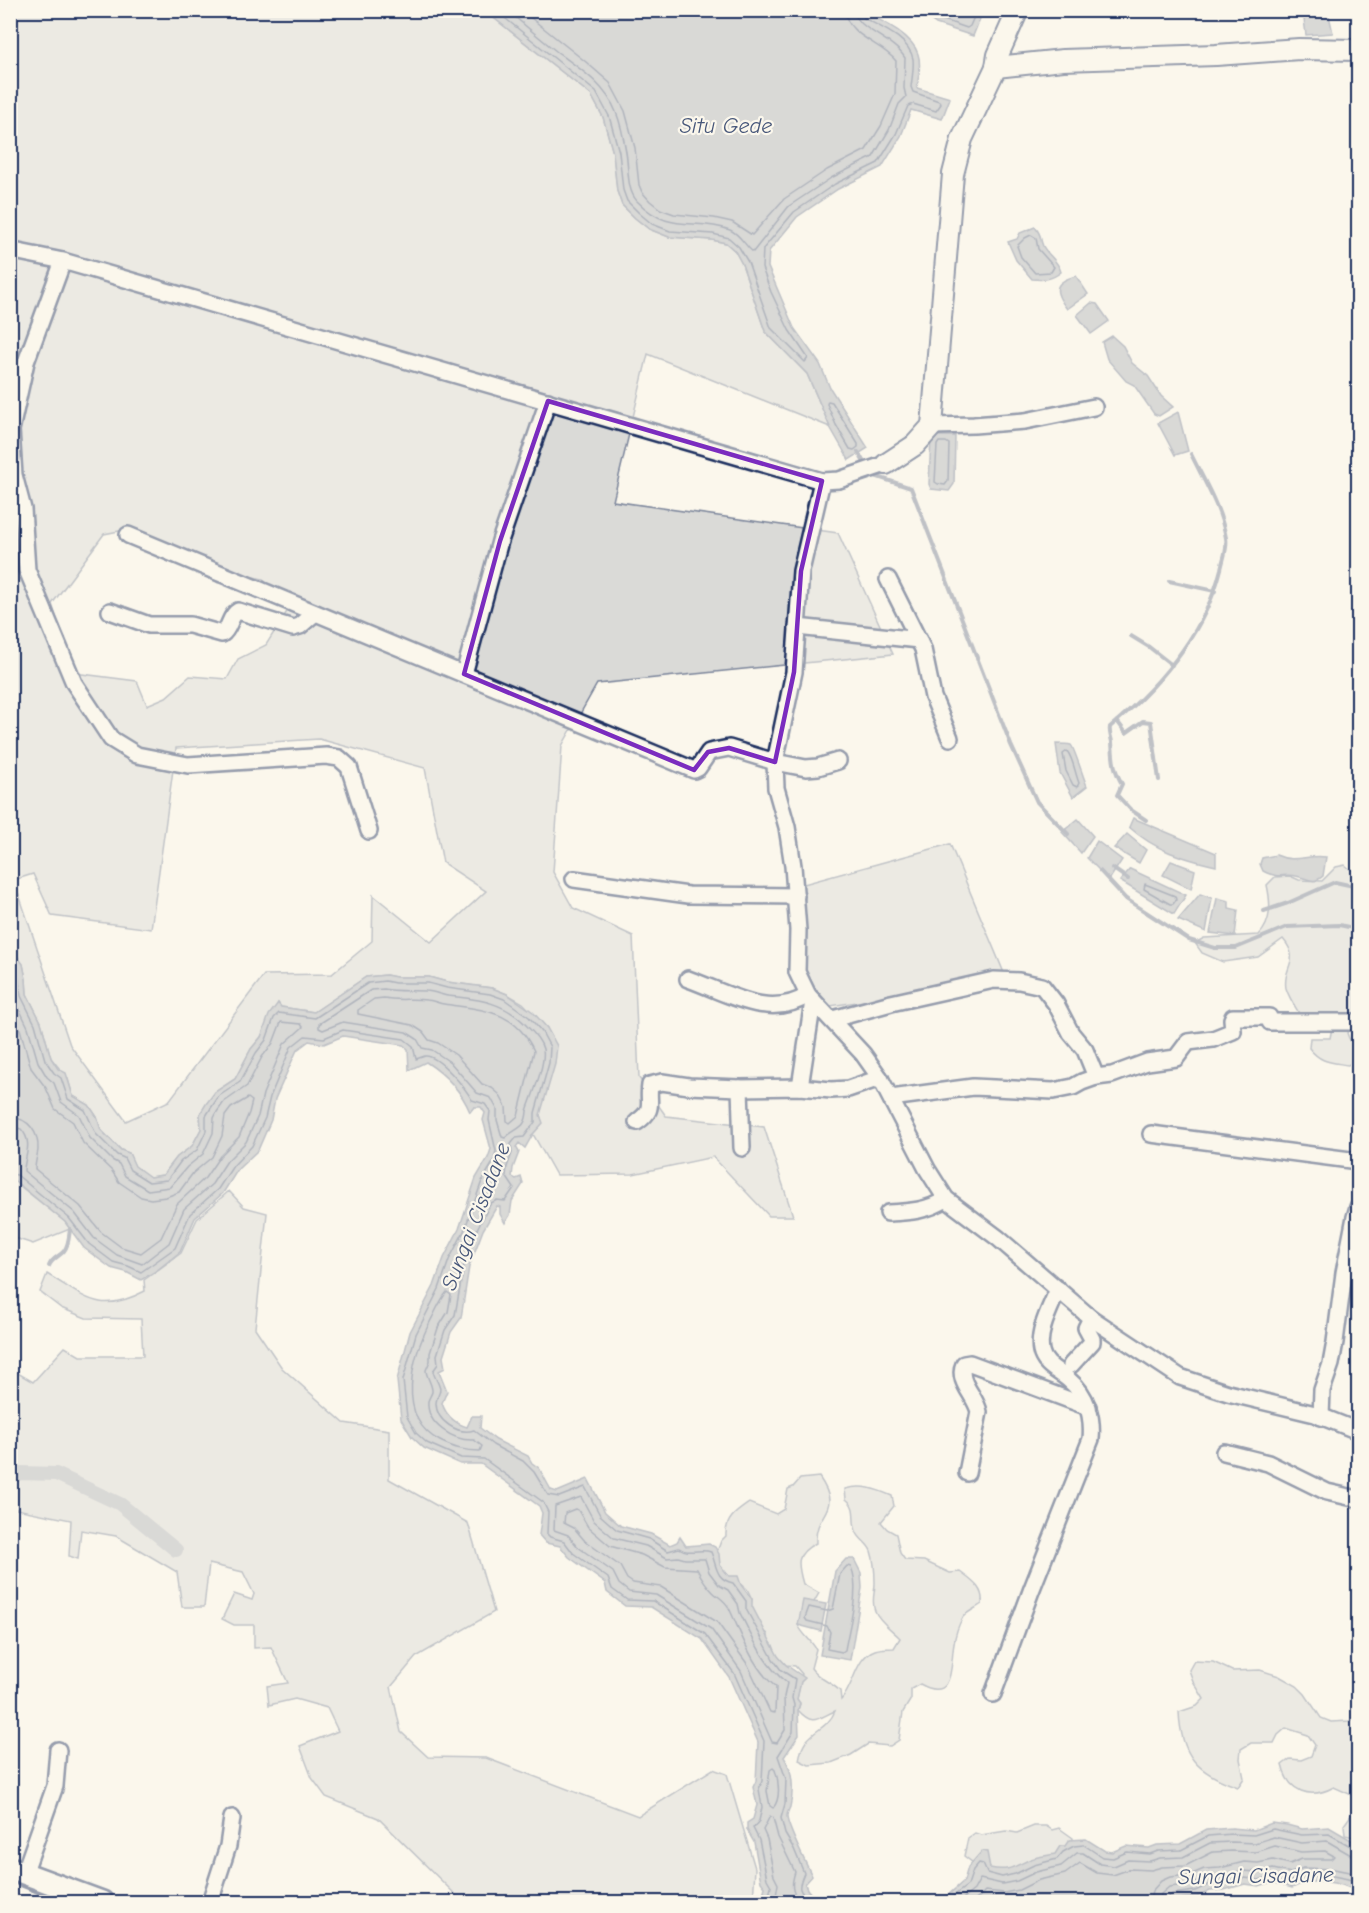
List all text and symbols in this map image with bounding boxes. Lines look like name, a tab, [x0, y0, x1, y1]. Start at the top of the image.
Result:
water label: Situ Gede	[680, 113, 772, 139]
water label: Sungai Cisadane	[436, 1139, 516, 1294]
water label: Sungai Cisadane	[1178, 1862, 1334, 1890]

